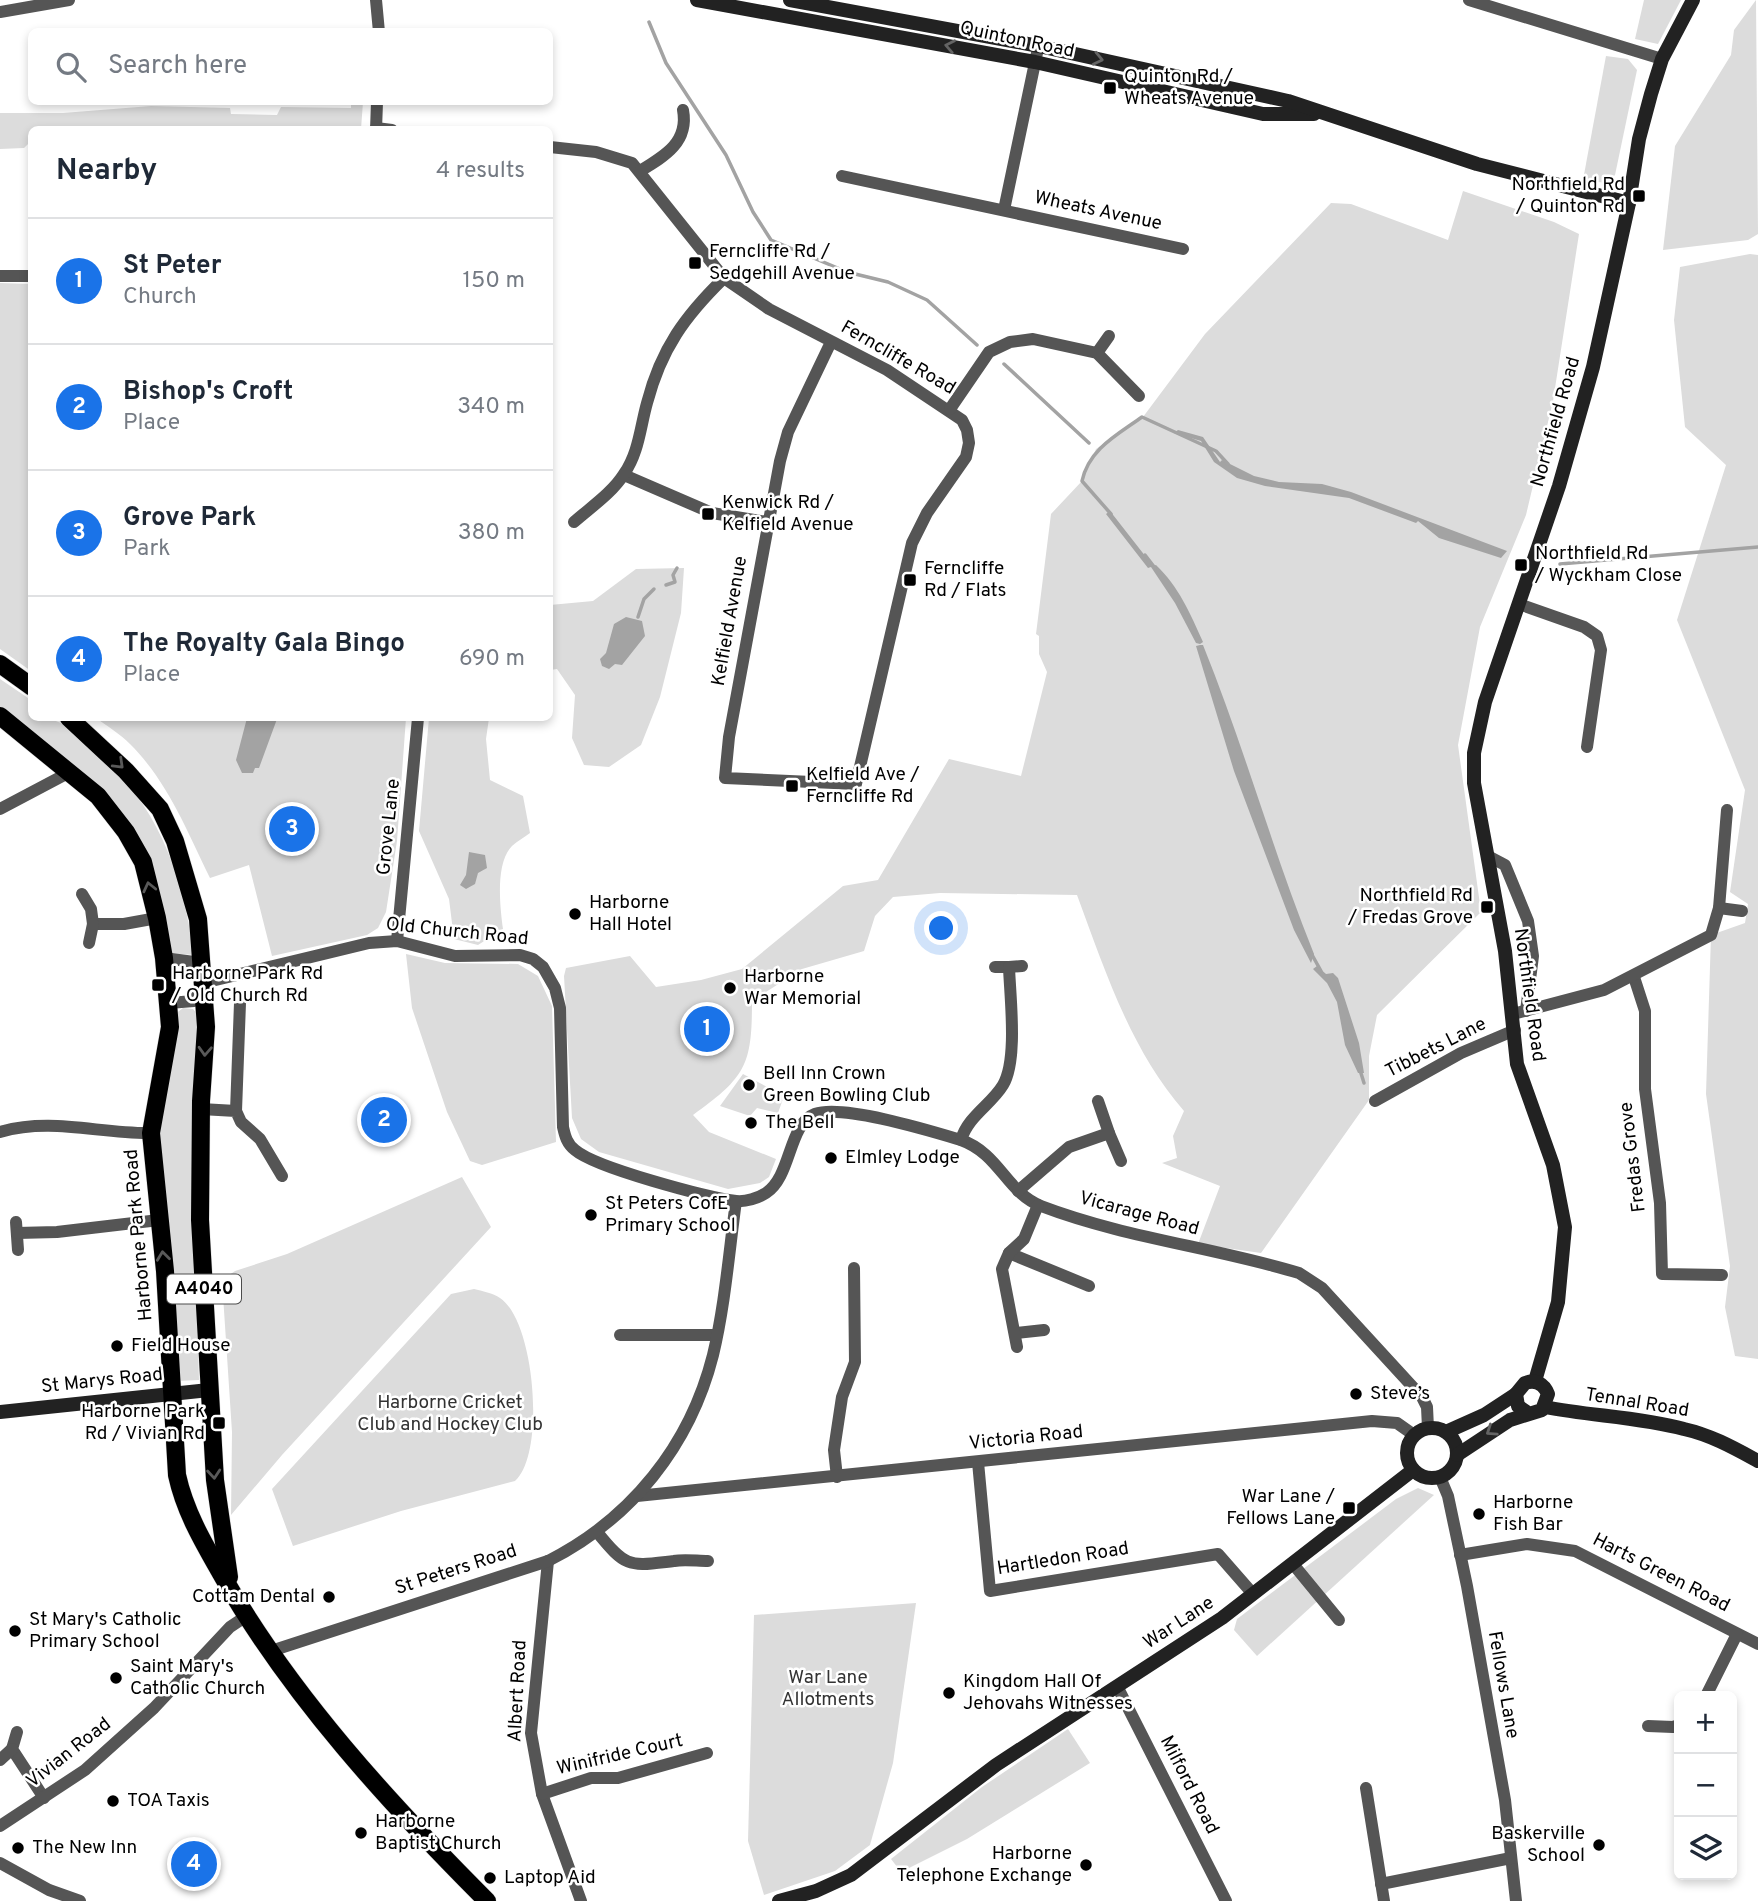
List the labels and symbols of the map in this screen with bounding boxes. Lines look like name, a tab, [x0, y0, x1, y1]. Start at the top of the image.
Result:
street label: Quinton Road	[958, 16, 1076, 64]
one-way arrow	[944, 39, 956, 54]
one-way arrow	[1092, 51, 1104, 65]
place label: Quinton Rd / Wheats Avenue	[1124, 65, 1254, 111]
marker: Quinton Rd / Wheats Avenue	[1102, 80, 1118, 96]
place label: Northfield Rd / Quinton Rd	[1511, 173, 1625, 219]
street label: Wheats Avenue	[1032, 186, 1164, 236]
marker: Northfield Rd / Quinton Rd	[1631, 188, 1647, 204]
place label: Ferncliffe Rd / Sedgehill Avenue	[709, 240, 855, 286]
marker: Ferncliffe Rd / Sedgehill Avenue	[687, 255, 703, 271]
street label: Ferncliffe Road	[836, 315, 960, 401]
street label: Northfield Road	[1526, 354, 1586, 490]
place label: Kenwick Rd / Kelfield Avenue	[722, 491, 854, 537]
marker: Kenwick Rd / Kelfield Avenue	[700, 506, 716, 522]
place label: Northfield Rd / Wyckham Close	[1534, 542, 1682, 588]
street label: Kelfield Avenue	[707, 554, 753, 688]
place label: Ferncliffe Rd / Flats	[924, 557, 1006, 603]
marker: Northfield Rd / Wyckham Close	[1513, 557, 1529, 573]
marker: Ferncliffe Rd / Flats	[902, 572, 918, 588]
one-way arrow	[111, 756, 123, 768]
place label: Kelfield Ave / Ferncliffe Rd	[806, 763, 920, 809]
street label: Grove Lane	[372, 778, 406, 876]
marker: Kelfield Ave / Ferncliffe Rd	[784, 778, 800, 794]
pin: 3	[269, 803, 315, 855]
one-way arrow	[143, 881, 157, 893]
place label: Northfield Rd / Fredas Grove	[1347, 884, 1473, 930]
place label: Harborne Hall Hotel	[589, 891, 672, 937]
marker: Northfield Rd / Fredas Grove	[1479, 899, 1495, 915]
marker: Harborne Hall Hotel	[567, 906, 583, 922]
your location	[924, 911, 958, 945]
street label: Old Church Road	[384, 913, 530, 951]
street label: Northfield Road	[1508, 927, 1550, 1063]
place label: Harborne Park Rd / Old Church Rd	[171, 962, 323, 1008]
place label: Harborne War Memorial	[744, 965, 861, 1011]
marker: Harborne Park Rd / Old Church Rd	[150, 977, 166, 993]
marker: Harborne War Memorial	[722, 980, 738, 996]
pin: 1	[684, 1003, 730, 1055]
street label: Tibbets Lane	[1382, 1012, 1490, 1084]
one-way arrow	[197, 1046, 212, 1057]
place label: Bell Inn Crown Green Bowling Club	[763, 1062, 930, 1108]
marker: Bell Inn Crown Green Bowling Club	[741, 1077, 757, 1093]
pin: 2	[361, 1094, 407, 1146]
street label: Fredas Grove	[1614, 1100, 1652, 1214]
place label: The Bell	[765, 1111, 835, 1135]
marker: The Bell	[743, 1115, 759, 1131]
place label: Elmley Lodge	[845, 1146, 960, 1170]
street label: Harborne Park Road	[120, 1148, 158, 1322]
marker: Elmley Lodge	[823, 1150, 839, 1166]
street label: Vicarage Road	[1076, 1186, 1202, 1242]
place label: St Peters CofE Primary School	[605, 1192, 736, 1238]
marker: St Peters CofE Primary School	[583, 1207, 599, 1223]
one-way arrow	[156, 1251, 171, 1262]
road number: A4040	[167, 1274, 241, 1304]
place label: Field House	[131, 1334, 230, 1358]
marker: Field House	[109, 1338, 125, 1354]
street label: St Marys Road	[40, 1363, 164, 1399]
place label: Steve’s	[1370, 1382, 1430, 1406]
street label: Tennal Road	[1583, 1383, 1691, 1423]
marker: Steve’s	[1348, 1386, 1364, 1402]
park label: Harborne Cricket Club and Hockey Club	[357, 1391, 543, 1437]
place label: Harborne Park Rd / Vivian Rd	[81, 1400, 205, 1446]
marker: Harborne Park Rd / Vivian Rd	[211, 1415, 227, 1431]
street label: Victoria Road	[968, 1420, 1084, 1456]
one-way arrow	[1486, 1423, 1499, 1436]
one-way arrow	[206, 1468, 221, 1479]
place label: War Lane / Fellows Lane	[1226, 1485, 1335, 1531]
place label: Harborne Fish Bar	[1493, 1491, 1573, 1537]
marker: War Lane / Fellows Lane	[1341, 1500, 1357, 1516]
marker: Harborne Fish Bar	[1471, 1506, 1487, 1522]
street label: Harts Green Road	[1588, 1528, 1734, 1618]
street label: Hartledon Road	[995, 1537, 1131, 1581]
street label: St Peters Road	[392, 1539, 520, 1601]
place label: Cottam Dental	[192, 1585, 315, 1609]
marker: Cottam Dental	[321, 1589, 337, 1605]
street label: War Lane	[1139, 1591, 1219, 1655]
place label: St Mary's Catholic Primary School	[29, 1608, 182, 1654]
marker: St Mary's Catholic Primary School	[7, 1623, 23, 1639]
street label: Fellows Lane	[1482, 1629, 1524, 1741]
street label: Albert Road	[503, 1639, 533, 1743]
place label: Saint Mary's Catholic Church	[130, 1655, 265, 1701]
park label: War Lane Allotments	[782, 1666, 874, 1712]
marker: Saint Mary's Catholic Church	[108, 1670, 124, 1686]
place label: Kingdom Hall Of Jehovahs Witnesses	[963, 1670, 1133, 1716]
marker: Kingdom Hall Of Jehovahs Witnesses	[941, 1685, 957, 1701]
street label: Vivian Road	[22, 1712, 116, 1794]
street label: Winifride Court	[555, 1729, 685, 1781]
street label: Milford Road	[1154, 1732, 1224, 1838]
place label: TOA Taxis	[127, 1789, 210, 1813]
marker: TOA Taxis	[105, 1793, 121, 1809]
place label: Harborne Baptist Church	[375, 1810, 501, 1856]
place label: Baskerville School	[1491, 1822, 1585, 1868]
marker: Harborne Baptist Church	[353, 1825, 369, 1841]
place label: The New Inn	[32, 1836, 137, 1860]
marker: Baskerville School	[1591, 1837, 1607, 1853]
pin: 4	[171, 1838, 217, 1890]
marker: The New Inn	[10, 1840, 26, 1856]
place label: Harborne Telephone Exchange	[896, 1842, 1072, 1888]
marker: Harborne Telephone Exchange	[1078, 1857, 1094, 1873]
place label: Laptop Aid	[504, 1866, 596, 1890]
marker: Laptop Aid	[482, 1870, 498, 1886]

